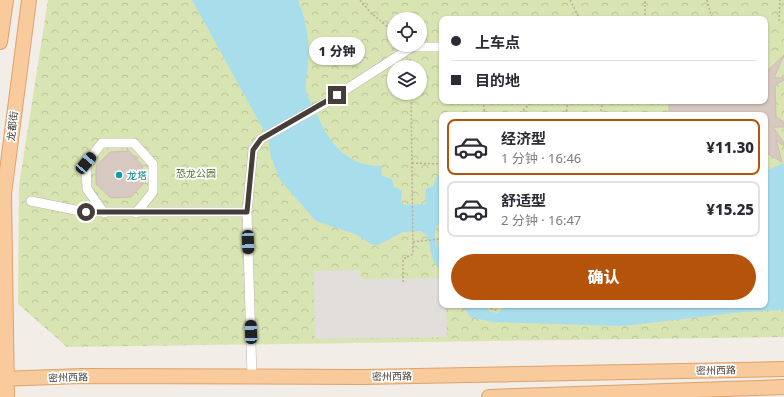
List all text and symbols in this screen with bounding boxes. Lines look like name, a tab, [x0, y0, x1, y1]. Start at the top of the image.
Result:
map controls	[387, 12, 427, 100]
button: locate	[387, 12, 427, 52]
text: 上车点	[475, 32, 520, 52]
callout: 1 分钟	[309, 37, 365, 65]
text: 1 分钟	[319, 42, 355, 60]
button: layers	[387, 60, 427, 100]
text: 目的地	[475, 70, 520, 90]
route end	[328, 86, 346, 104]
street label: 龙都街	[3, 110, 21, 142]
text: 经济型	[501, 128, 546, 148]
icon: car	[453, 129, 489, 165]
text: ¥11.30	[706, 137, 754, 157]
text: 1 分钟 · 16:46	[501, 149, 581, 167]
car	[74, 150, 98, 176]
park label: 恐龙公园	[176, 166, 216, 180]
place label: 龙塔	[127, 168, 147, 182]
marker: 龙塔	[114, 170, 124, 180]
text: 舒适型	[501, 190, 546, 210]
icon: car	[453, 191, 489, 227]
text: ¥15.25	[706, 199, 754, 219]
route start	[77, 203, 95, 221]
text: 2 分钟 · 16:47	[501, 211, 581, 229]
car	[242, 230, 254, 254]
button: 确认	[451, 254, 756, 300]
car	[245, 320, 257, 344]
street label: 密州西路	[696, 363, 736, 377]
street label: 密州西路	[48, 369, 88, 385]
street label: 密州西路	[372, 369, 412, 383]

